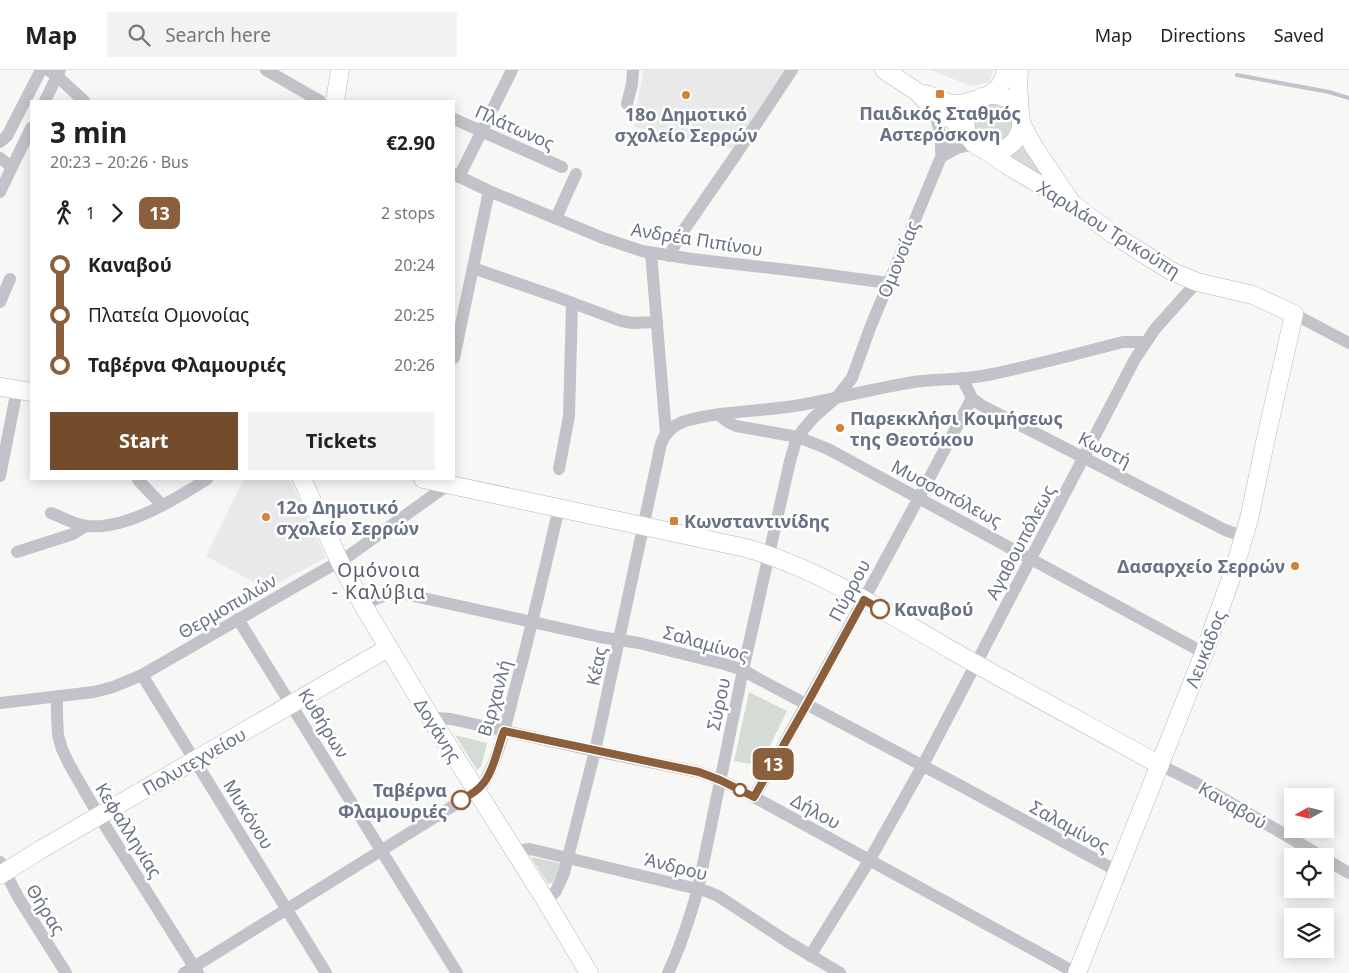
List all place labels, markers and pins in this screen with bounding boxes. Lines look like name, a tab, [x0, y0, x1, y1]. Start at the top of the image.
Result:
marker: Παιδικός Σταθμός Αστερόσκονη	[934, 88, 946, 100]
marker: 18ο Δημοτικό σχολείο Σερρών	[680, 89, 692, 101]
place label: Παιδικός Σταθμός Αστερόσκονη	[859, 101, 1021, 146]
place label: 18ο Δημοτικό σχολείο Σερρών	[615, 102, 757, 147]
place label: Παρεκκλήσι Κοιμήσεως της Θεοτόκου	[850, 406, 1063, 451]
marker: Παρεκκλήσι Κοιμήσεως της Θεοτόκου	[834, 422, 846, 434]
place label: 12ο Δημοτικό σχολείο Σερρών	[276, 495, 419, 540]
place label: Κωνσταντινίδης	[684, 509, 830, 533]
marker: 12ο Δημοτικό σχολείο Σερρών	[260, 511, 272, 523]
marker: Κωνσταντινίδης	[668, 515, 680, 527]
place label: Δασαρχείο Σερρών	[1117, 554, 1285, 578]
marker: Δασαρχείο Σερρών	[1289, 560, 1301, 572]
place label: Καναβού	[894, 597, 973, 621]
marker: Καναβού	[870, 599, 890, 619]
place label: Ταβέρνα Φλαμουριές	[338, 778, 447, 823]
unlabelled marker	[733, 783, 747, 797]
marker: Ταβέρνα Φλαμουριές	[451, 790, 471, 810]

